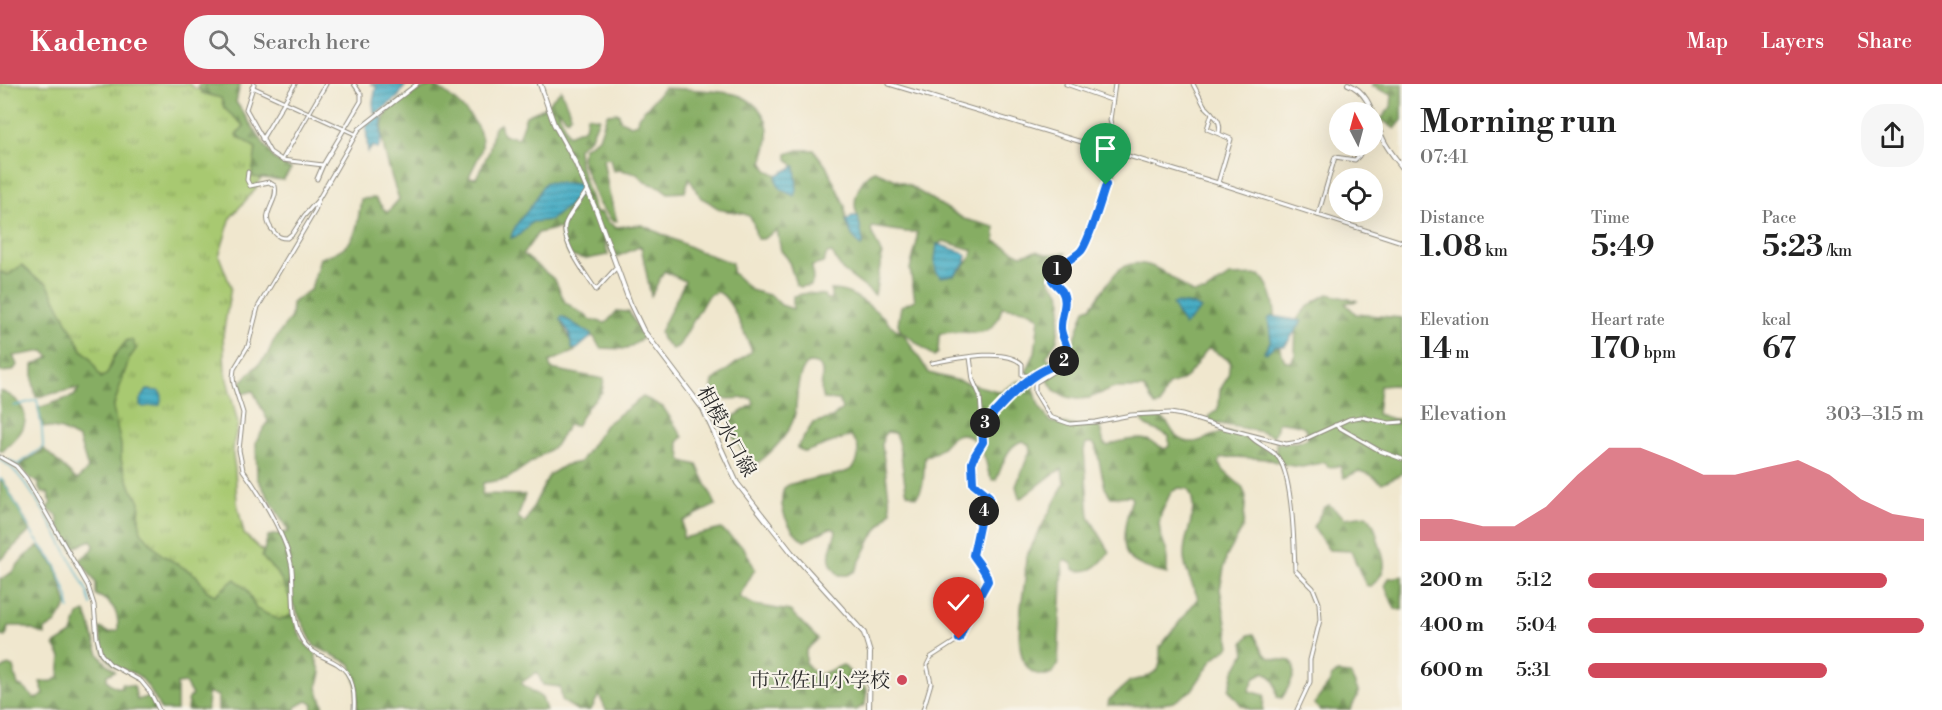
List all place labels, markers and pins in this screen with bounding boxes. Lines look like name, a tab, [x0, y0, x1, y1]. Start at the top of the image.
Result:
pin	[1080, 123, 1131, 185]
pin: 1	[1042, 255, 1072, 285]
pin: 2	[1049, 346, 1079, 376]
pin: 3	[970, 408, 1000, 438]
pin: 4	[969, 496, 999, 526]
pin	[933, 577, 984, 639]
place label: 市立佐山小学校	[750, 669, 890, 694]
marker: 市立佐山小学校	[895, 673, 909, 687]

